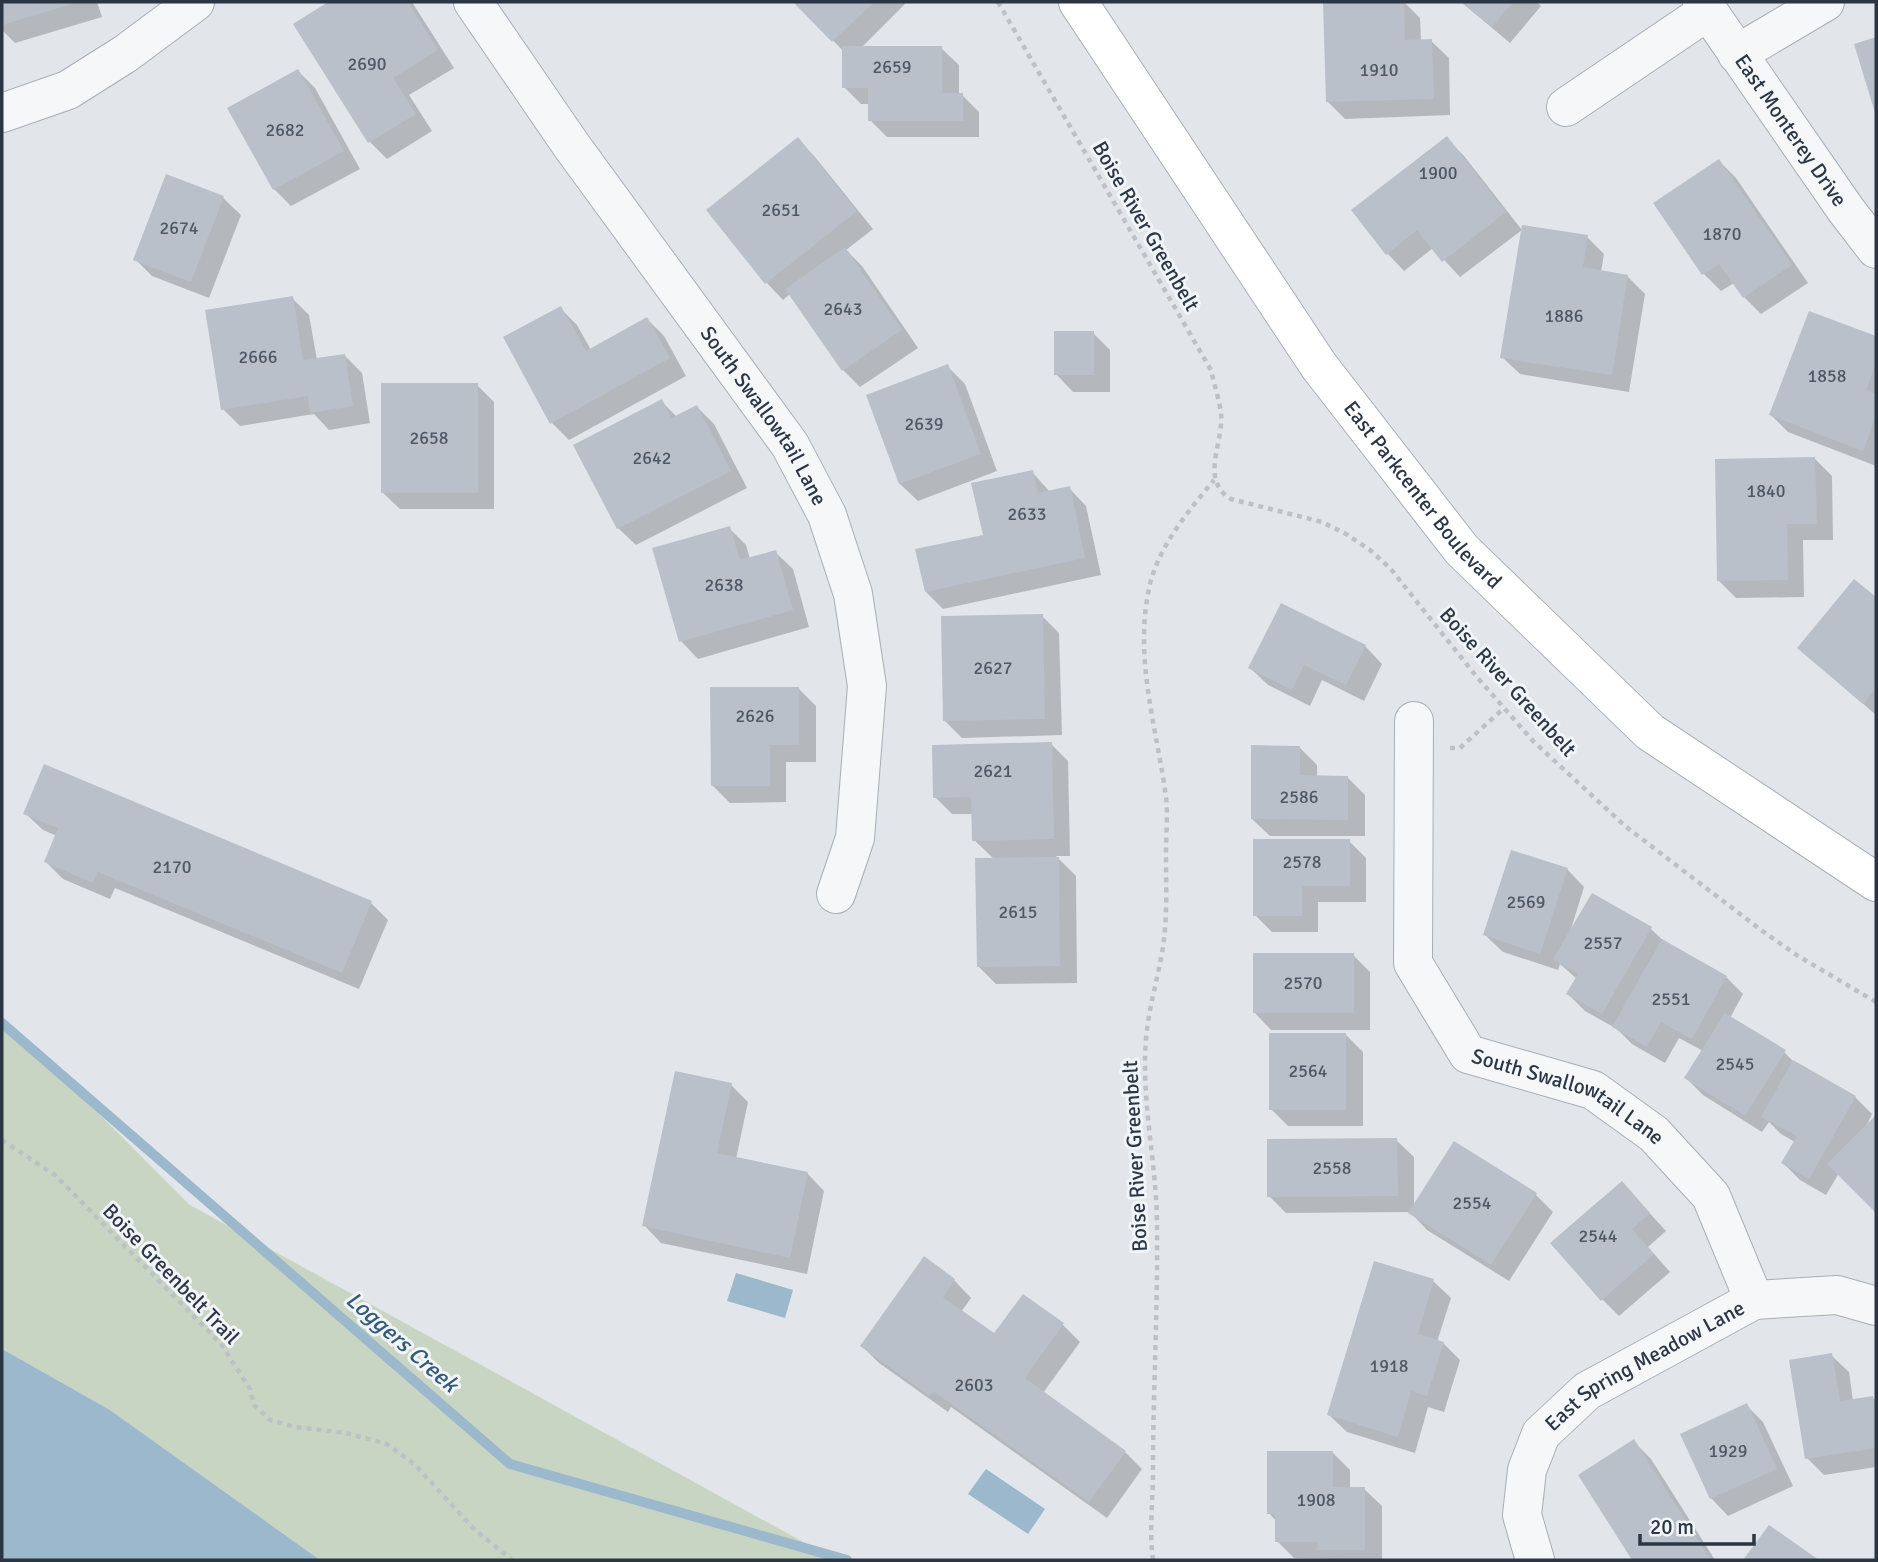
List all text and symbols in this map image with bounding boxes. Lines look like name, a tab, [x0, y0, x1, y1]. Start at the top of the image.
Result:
street label: East Monterey Drive	[1729, 49, 1853, 212]
house number: 2690	[348, 53, 386, 75]
house number: 2659	[873, 56, 911, 78]
house number: 1910	[1360, 59, 1398, 81]
house number: 2682	[266, 119, 304, 141]
street label: Boise River Greenbelt	[1087, 136, 1205, 316]
house number: 1900	[1419, 162, 1457, 184]
house number: 2651	[762, 199, 800, 221]
house number: 2674	[160, 217, 199, 239]
house number: 1870	[1703, 223, 1741, 245]
house number: 2643	[824, 298, 862, 320]
house number: 1886	[1545, 305, 1583, 327]
street label: South Swallowtail Lane	[695, 321, 833, 510]
house number: 2666	[239, 346, 277, 368]
house number: 1858	[1808, 365, 1846, 387]
street label: East Parkcenter Boulevard	[1338, 396, 1507, 594]
house number: 2639	[905, 413, 943, 435]
house number: 2658	[410, 427, 448, 449]
house number: 2642	[633, 447, 671, 469]
house number: 1840	[1747, 480, 1785, 502]
house number: 2633	[1008, 503, 1046, 525]
house number: 2638	[705, 574, 743, 596]
street label: Boise River Greenbelt	[1434, 602, 1582, 762]
house number: 2627	[974, 657, 1012, 679]
house number: 2626	[736, 705, 774, 727]
house number: 2621	[974, 760, 1012, 782]
house number: 2586	[1280, 786, 1318, 808]
house number: 2578	[1283, 851, 1321, 873]
house number: 2170	[153, 856, 191, 878]
house number: 2569	[1507, 891, 1545, 913]
house number: 2615	[999, 901, 1037, 923]
house number: 2557	[1584, 932, 1622, 954]
house number: 2570	[1284, 972, 1322, 994]
house number: 2551	[1652, 988, 1690, 1010]
street label: South Swallowtail Lane	[1469, 1043, 1670, 1150]
house number: 2545	[1716, 1053, 1754, 1075]
street label: Boise River Greenbelt	[1117, 1059, 1153, 1253]
house number: 2564	[1289, 1060, 1328, 1082]
house number: 2558	[1313, 1157, 1351, 1179]
house number: 2554	[1453, 1192, 1492, 1214]
street label: Boise Greenbelt Trail	[97, 1198, 245, 1350]
house number: 2544	[1579, 1225, 1618, 1247]
water label: Loggers Creek	[340, 1285, 466, 1400]
street label: East Spring Meadow Lane	[1539, 1295, 1749, 1437]
house number: 1918	[1370, 1355, 1408, 1377]
house number: 2603	[955, 1374, 993, 1396]
house number: 1929	[1709, 1440, 1747, 1462]
house number: 1908	[1297, 1489, 1335, 1511]
scale bar	[1640, 1502, 1754, 1546]
text: 20 m	[1650, 1514, 1694, 1540]

